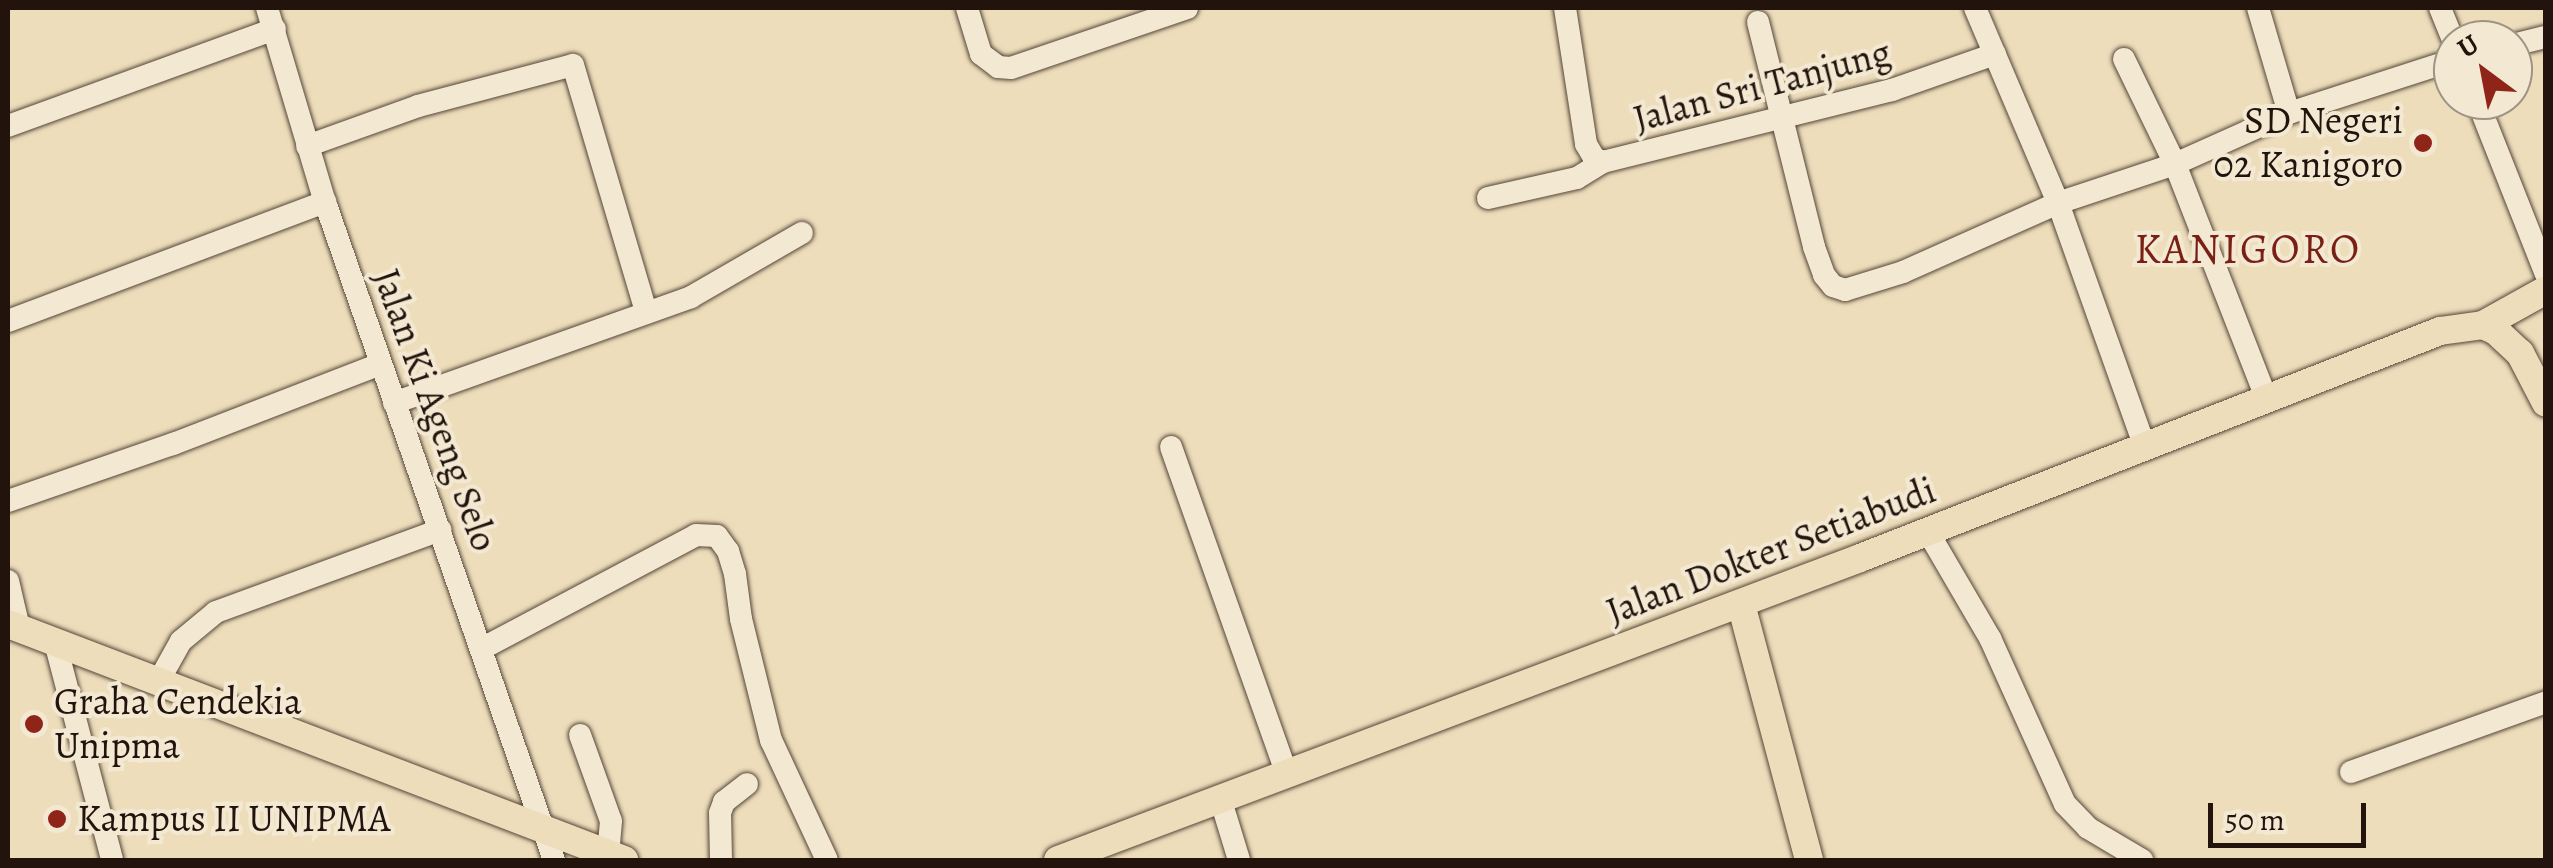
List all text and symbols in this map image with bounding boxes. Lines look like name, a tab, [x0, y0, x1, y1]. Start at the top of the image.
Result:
north arrow	[2433, 20, 2533, 120]
text: U	[2450, 25, 2486, 67]
street label: Jalan Sri Tanjung	[1629, 30, 1895, 142]
place label: SD Negeri 02 Kanigoro	[2213, 98, 2403, 188]
marker: SD Negeri 02 Kanigoro	[2412, 132, 2434, 154]
district label: KANIGORO	[2135, 224, 2361, 274]
street label: Jalan Ki Ageng Selo	[363, 263, 507, 557]
street label: Jalan Dokter Setiabudi	[1600, 467, 1942, 635]
place label: Graha Cendekia Unipma	[54, 679, 302, 768]
marker: Graha Cendekia Unipma	[23, 713, 45, 735]
scale bar	[2213, 783, 2370, 845]
place label: Kampus II UNIPMA	[77, 796, 390, 842]
text: 50 m	[2225, 800, 2285, 840]
marker: Kampus II UNIPMA	[46, 808, 68, 830]

